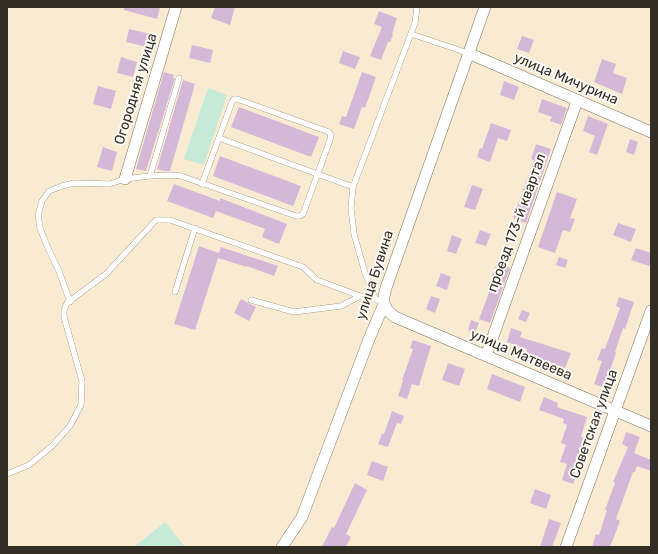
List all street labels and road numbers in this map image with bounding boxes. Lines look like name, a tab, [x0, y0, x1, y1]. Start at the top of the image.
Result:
street label: Огородняя улица	[111, 31, 161, 147]
street label: улица Мичурина	[511, 49, 621, 109]
street label: проезд 173-й квартал	[484, 151, 550, 295]
street label: улица Бувина	[353, 228, 397, 322]
street label: улица Матвеева	[468, 326, 574, 384]
street label: Советская улица	[567, 367, 621, 481]

